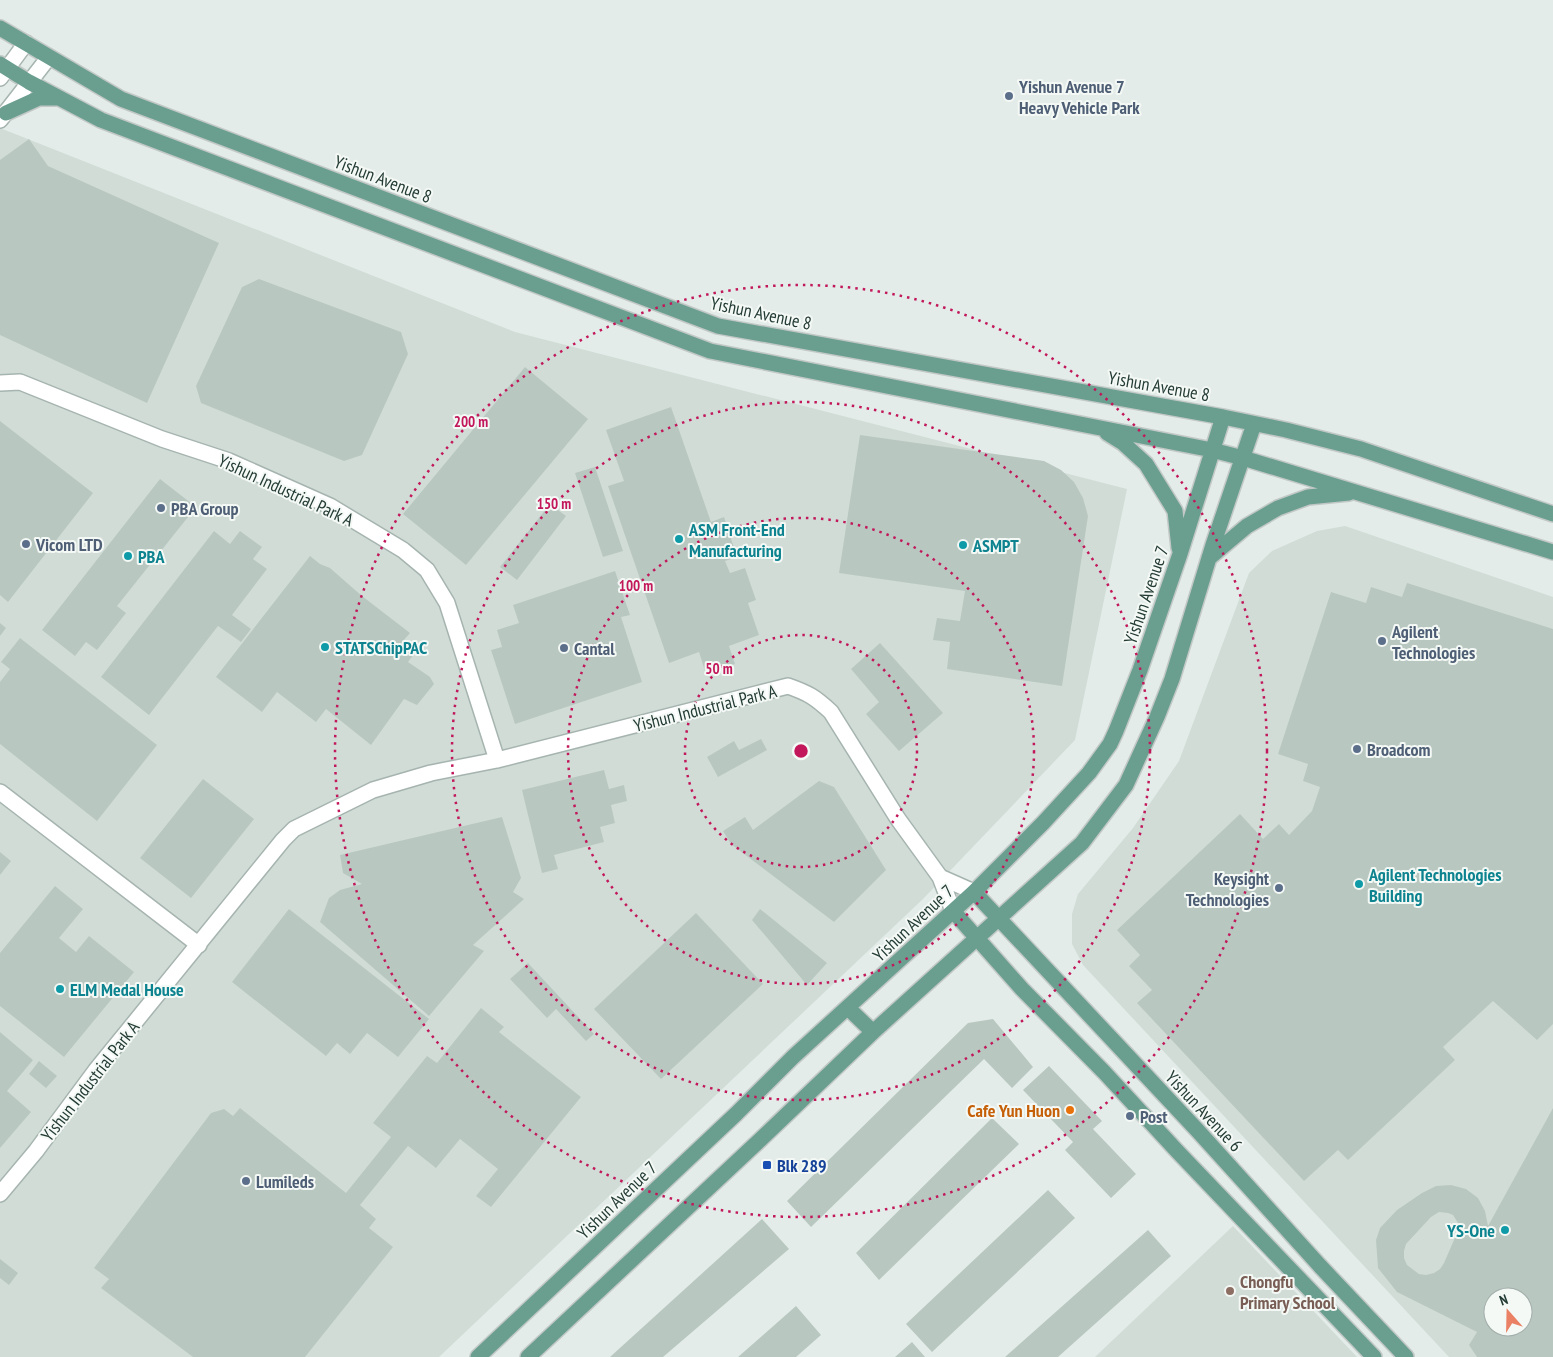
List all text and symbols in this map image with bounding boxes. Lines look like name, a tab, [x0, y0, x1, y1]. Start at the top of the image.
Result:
place label: Yishun Avenue 7 Heavy Vehicle Park	[1018, 75, 1140, 119]
marker: Yishun Avenue 7 Heavy Vehicle Park	[1003, 90, 1015, 102]
street label: Yishun Avenue 8	[331, 150, 435, 208]
street label: Yishun Avenue 8	[708, 291, 814, 335]
street label: Yishun Avenue 8	[1106, 366, 1212, 406]
text: 200 m	[454, 412, 488, 431]
street label: Yishun Industrial Park A	[215, 449, 358, 532]
text: 150 m	[537, 494, 571, 513]
place label: PBA Group	[171, 497, 239, 520]
marker: PBA Group	[155, 502, 167, 514]
place label: ASM Front-End Manufacturing	[688, 518, 785, 562]
place label: Vicom LTD	[35, 533, 103, 556]
marker: ASM Front-End Manufacturing	[673, 533, 685, 545]
place label: ASMPT	[972, 534, 1019, 557]
marker: Vicom LTD	[20, 538, 32, 550]
marker: ASMPT	[957, 539, 969, 551]
street label: Yishun Avenue 7	[1118, 543, 1174, 647]
place label: PBA	[138, 545, 165, 568]
marker: PBA	[122, 550, 134, 562]
text: 100 m	[619, 576, 653, 595]
place label: Agilent Technologies	[1391, 620, 1475, 664]
marker: Agilent Technologies	[1376, 635, 1388, 647]
place label: STATSChipPAC	[335, 636, 427, 659]
place label: Cantal	[574, 637, 615, 660]
marker: STATSChipPAC	[319, 641, 331, 653]
marker: Cantal	[558, 642, 570, 654]
text: 50 m	[705, 659, 733, 678]
street label: Yishun Industrial Park A	[631, 679, 779, 737]
place label: Broadcom	[1367, 738, 1431, 761]
centre of rings	[792, 742, 810, 760]
marker: Broadcom	[1351, 743, 1363, 755]
place label: Agilent Technologies Building	[1368, 863, 1502, 907]
place label: Keysight Technologies	[1186, 867, 1270, 911]
marker: Agilent Technologies Building	[1353, 878, 1365, 890]
street label: Yishun Avenue 7	[868, 880, 958, 966]
marker: Keysight Technologies	[1273, 882, 1285, 894]
place label: ELM Medal House	[70, 978, 184, 1001]
marker: ELM Medal House	[54, 983, 66, 995]
street label: Yishun Industrial Park A	[36, 1016, 144, 1146]
street label: Yishun Avenue 6	[1161, 1066, 1247, 1156]
place label: Cafe Yun Huon	[967, 1099, 1060, 1122]
marker: Cafe Yun Huon	[1064, 1104, 1076, 1116]
place label: Post	[1140, 1105, 1168, 1128]
marker: Post	[1124, 1110, 1136, 1122]
place label: Blk 289	[777, 1154, 827, 1177]
street label: Yishun Avenue 7	[572, 1156, 662, 1244]
marker: Blk 289	[761, 1159, 773, 1171]
place label: Lumileds	[256, 1170, 314, 1193]
marker: Lumileds	[240, 1175, 252, 1187]
place label: YS-One	[1446, 1219, 1495, 1242]
marker: YS-One	[1499, 1224, 1511, 1236]
place label: Chongfu Primary School	[1240, 1270, 1336, 1314]
marker: Chongfu Primary School	[1224, 1285, 1236, 1297]
north arrow	[1483, 1287, 1533, 1337]
text: N	[1497, 1290, 1510, 1310]

